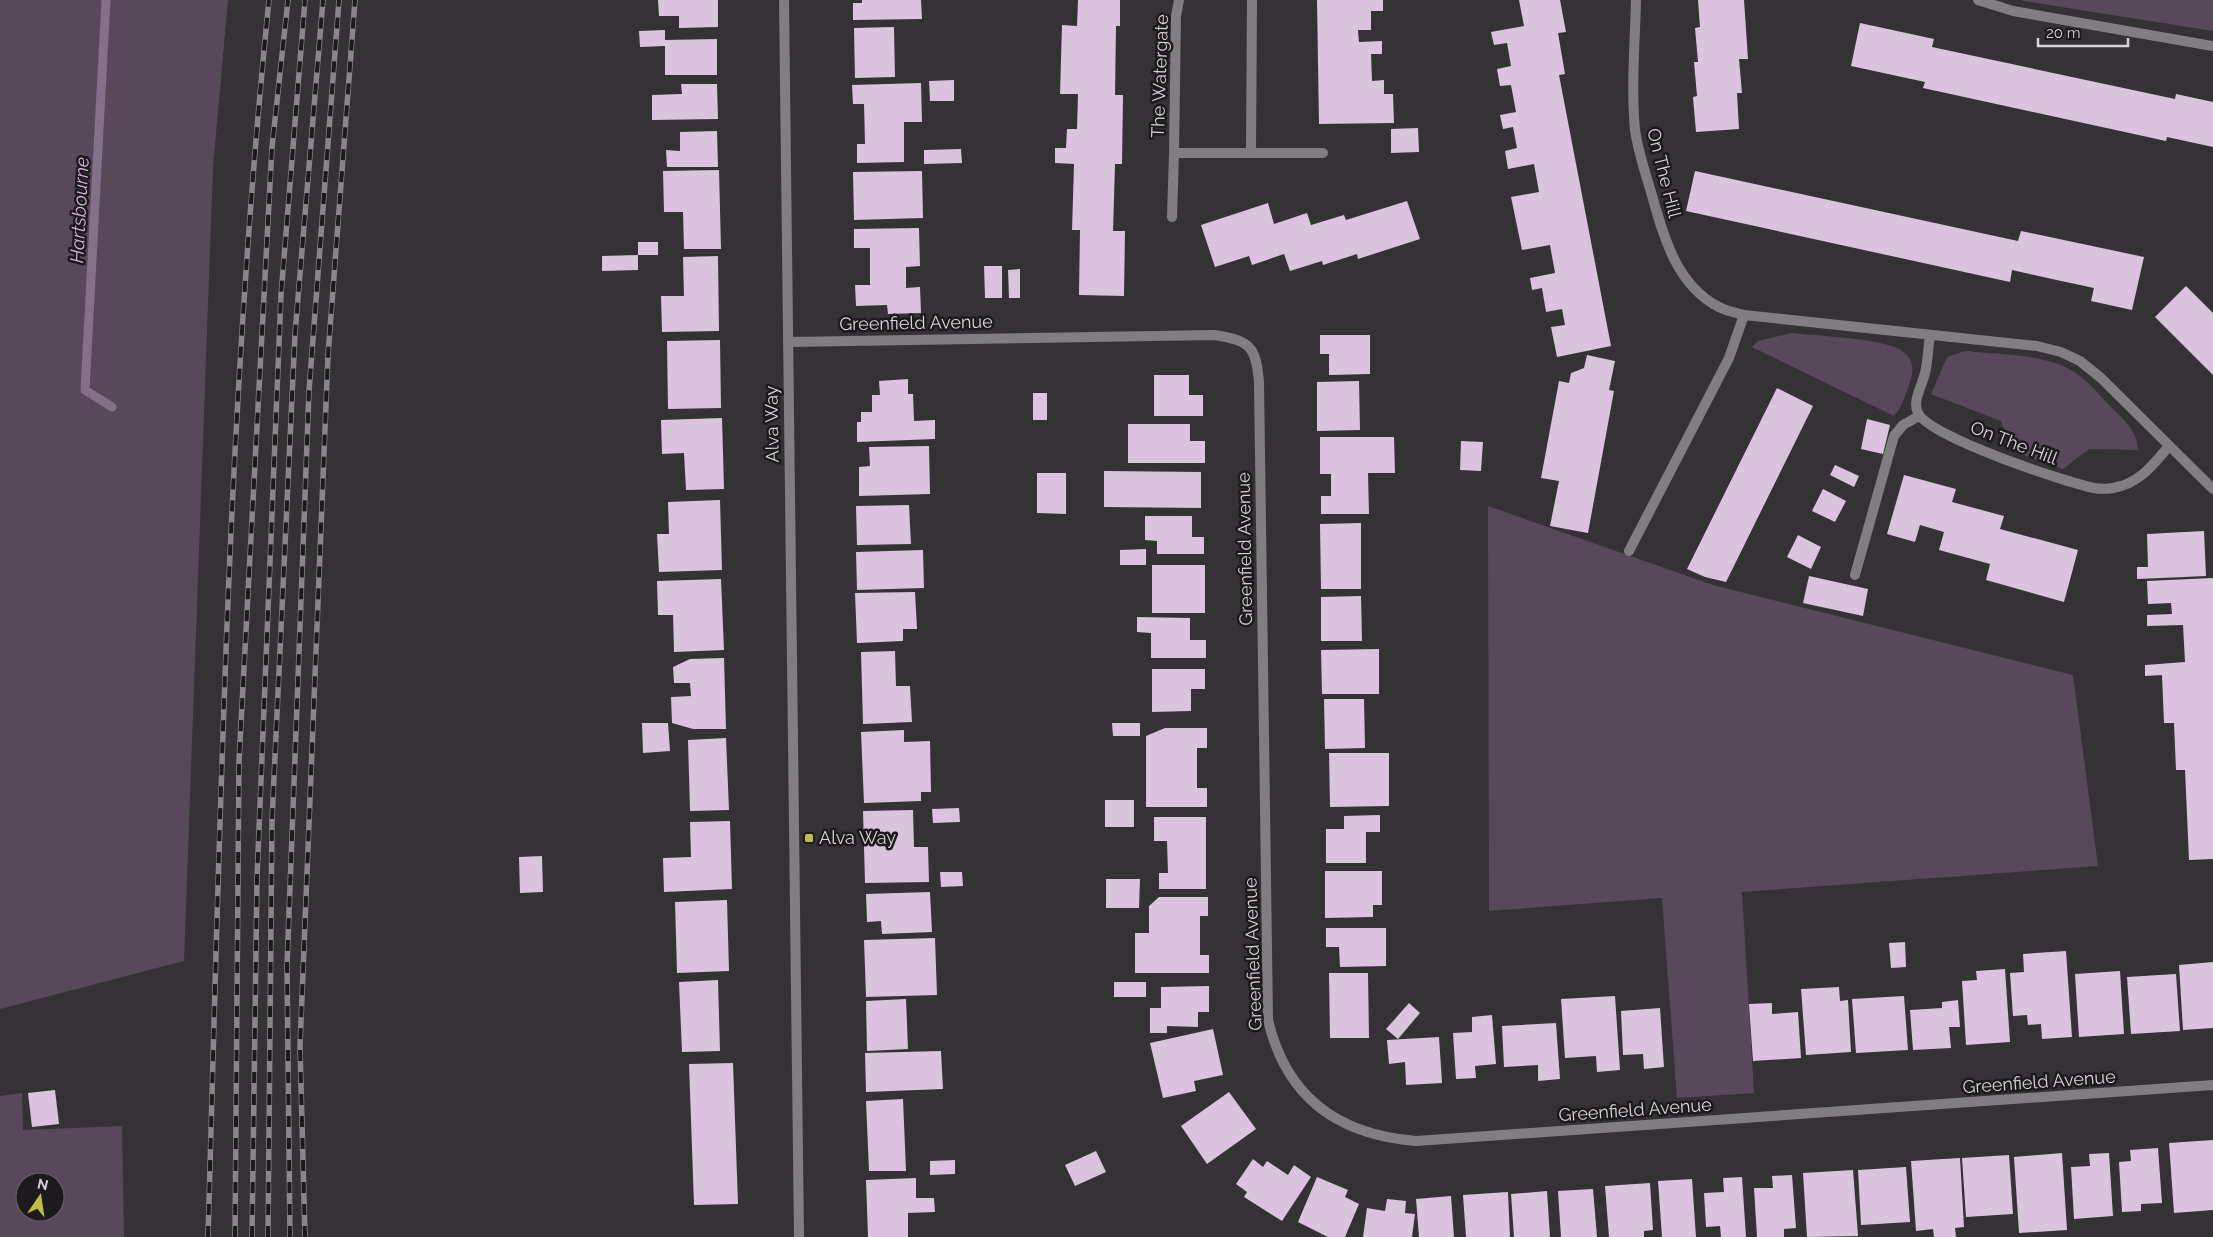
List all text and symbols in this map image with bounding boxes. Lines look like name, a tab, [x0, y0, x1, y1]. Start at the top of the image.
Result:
street label: The Watergate	[1147, 14, 1172, 138]
scale bar	[2038, 15, 2128, 47]
text: 20 m	[2046, 24, 2081, 42]
street label: On The Hill	[1643, 126, 1686, 220]
water label: Hartsbourne	[65, 156, 93, 264]
street label: Greenfield Avenue	[839, 311, 993, 334]
street label: Alva Way	[760, 385, 783, 463]
street label: On The Hill	[1968, 416, 2061, 469]
street label: Greenfield Avenue	[1233, 472, 1256, 626]
place label: Alva Way	[819, 827, 896, 848]
marker: Alva Way	[803, 832, 815, 844]
street label: Greenfield Avenue	[1239, 877, 1266, 1031]
street label: Greenfield Avenue	[1962, 1066, 2117, 1097]
street label: Greenfield Avenue	[1558, 1094, 1713, 1125]
north arrow	[15, 1172, 65, 1222]
text: N	[36, 1175, 50, 1193]

